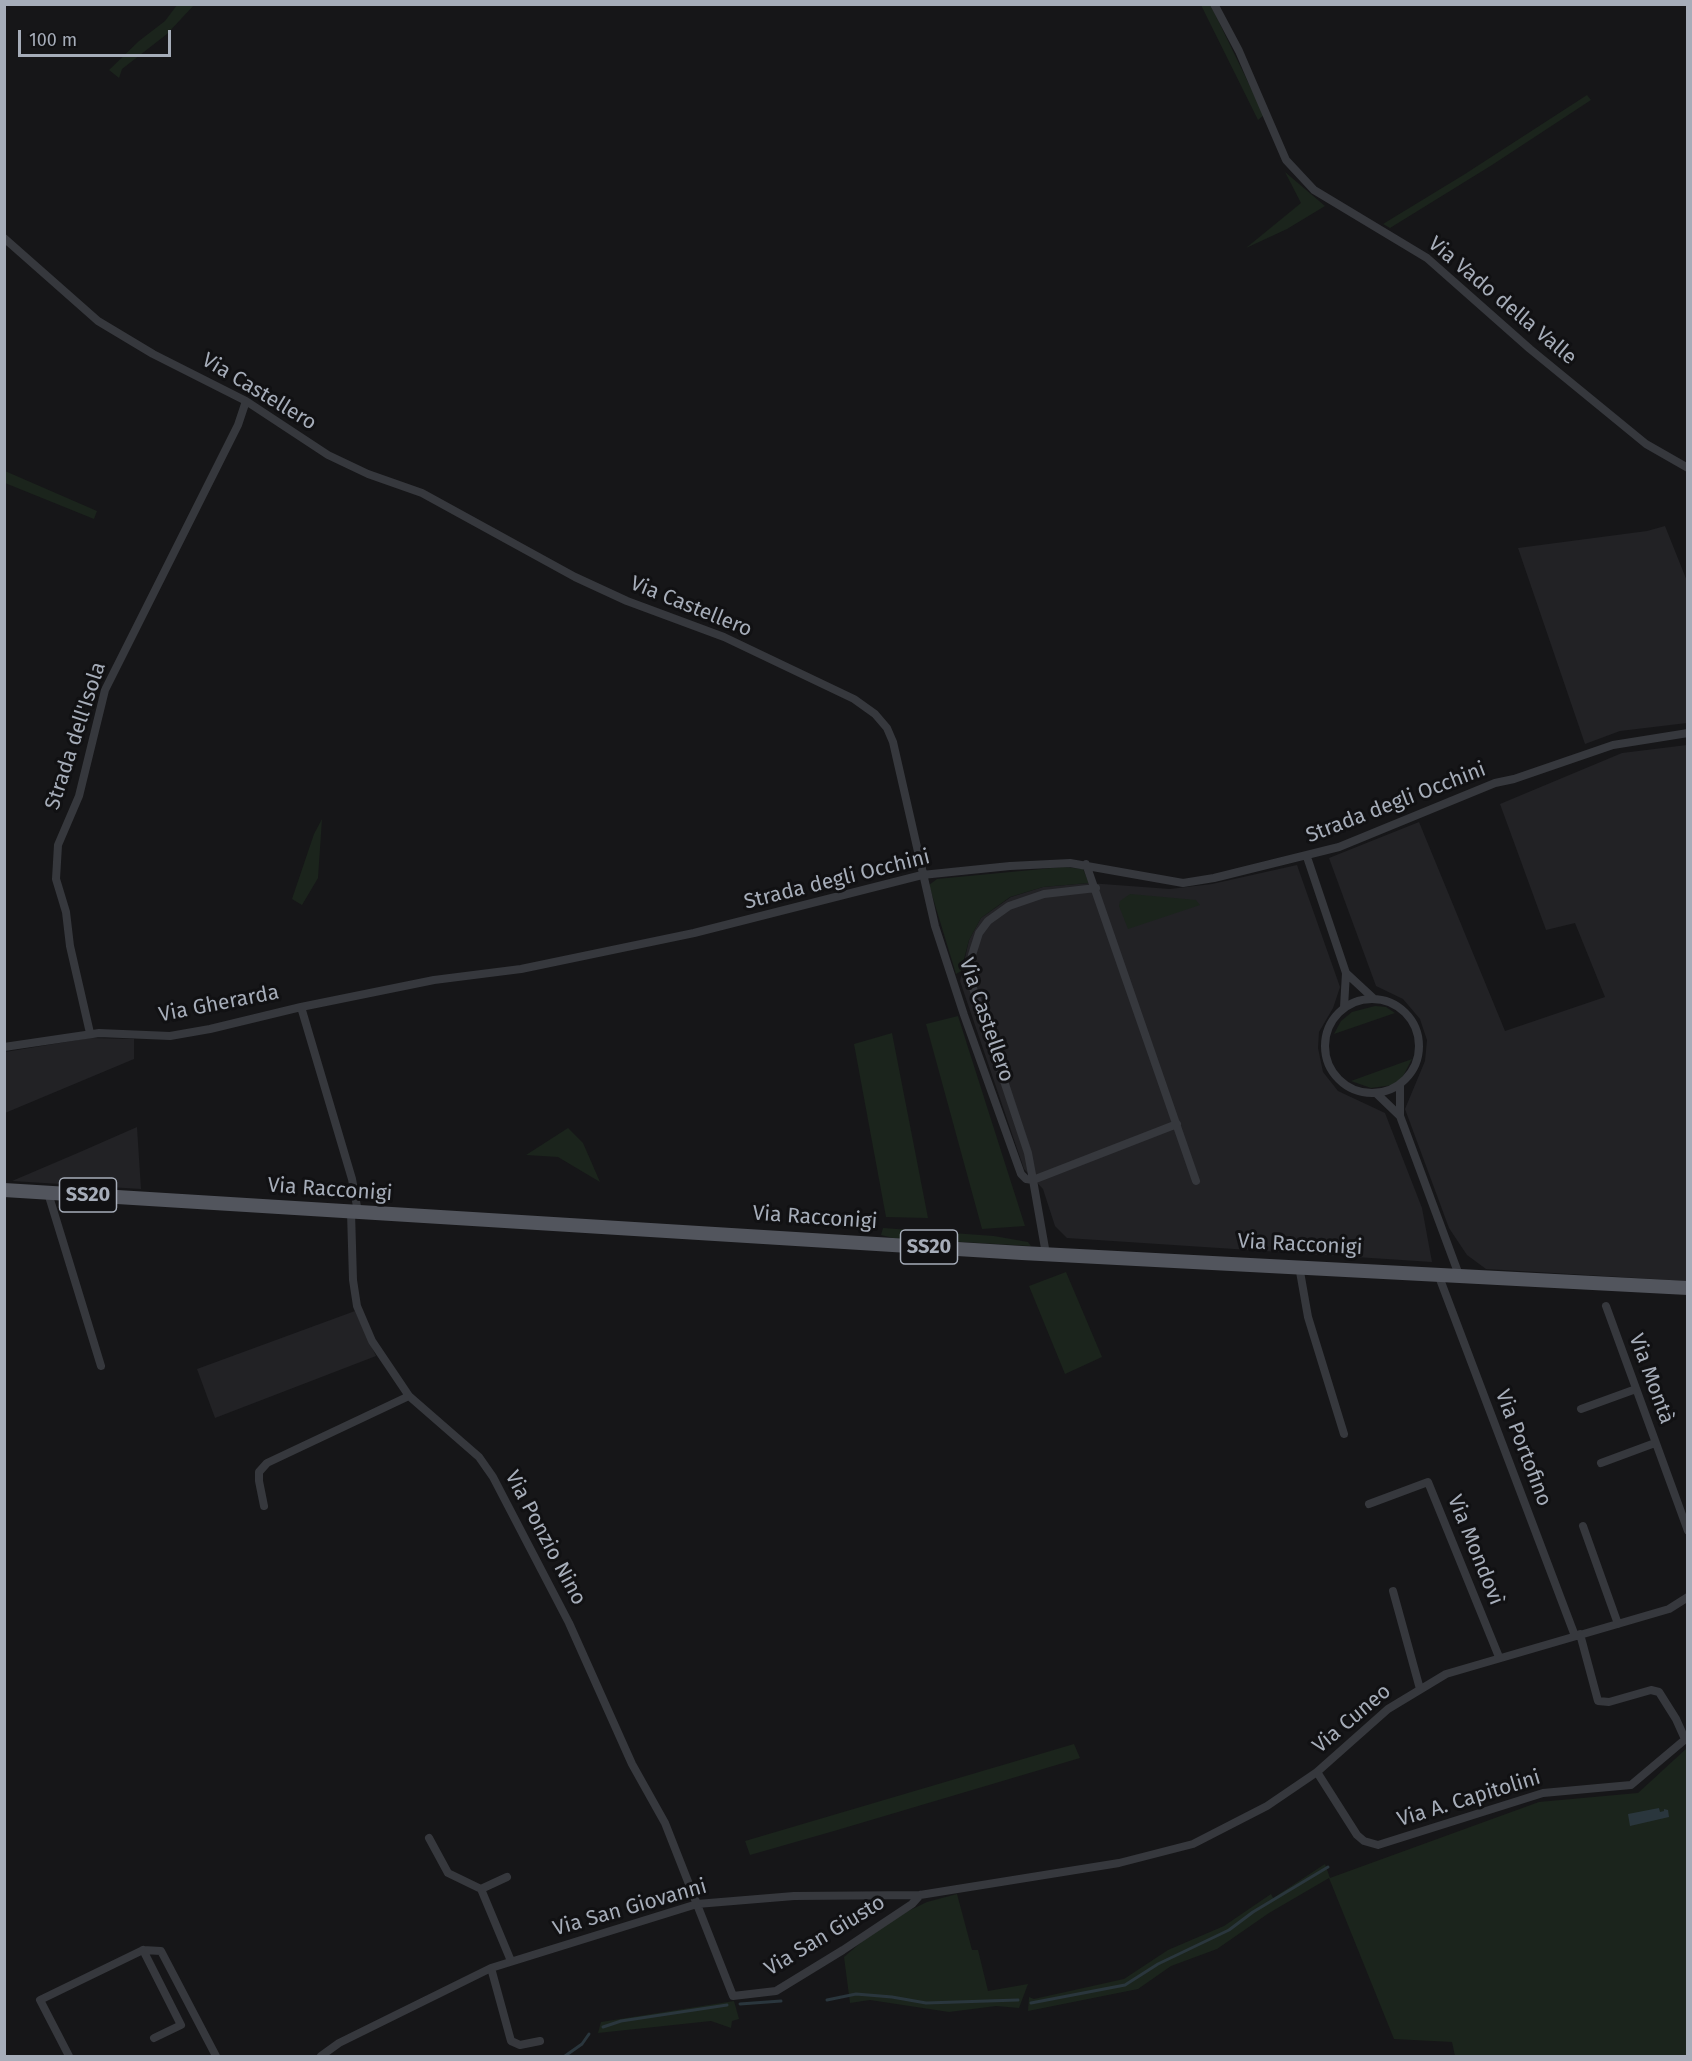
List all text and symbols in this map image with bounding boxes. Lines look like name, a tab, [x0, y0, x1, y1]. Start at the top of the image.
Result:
scale bar	[21, 18, 174, 56]
text: 100 m	[29, 29, 77, 51]
street label: Via Vado della Valle	[1423, 232, 1581, 370]
street label: Via Castellero	[197, 348, 321, 436]
street label: Via Castellero	[626, 571, 756, 643]
street label: Strada dell'Isola	[40, 659, 112, 813]
street label: Strada degli Occhini	[1303, 757, 1489, 849]
street label: Strada degli Occhini	[741, 845, 933, 915]
street label: Via Castellero	[953, 955, 1019, 1085]
street label: Via Gherarda	[157, 980, 281, 1028]
street label: Via Racconigi	[267, 1173, 393, 1207]
road number: SS20	[60, 1178, 116, 1212]
street label: Via Racconigi	[752, 1201, 878, 1235]
street label: Via Racconigi	[1237, 1229, 1363, 1261]
road number: SS20	[900, 1230, 958, 1264]
street label: Via Montà	[1623, 1330, 1679, 1428]
street label: Via Portofino	[1489, 1386, 1557, 1510]
street label: Via Ponzio Nino	[499, 1467, 591, 1609]
street label: Via Mondovì	[1441, 1491, 1509, 1609]
street label: Via Cuneo	[1308, 1679, 1396, 1759]
street label: Via A. Capitolini	[1394, 1765, 1544, 1833]
street label: Via San Giovanni	[550, 1874, 710, 1942]
street label: Via San Giusto	[760, 1890, 890, 1982]

